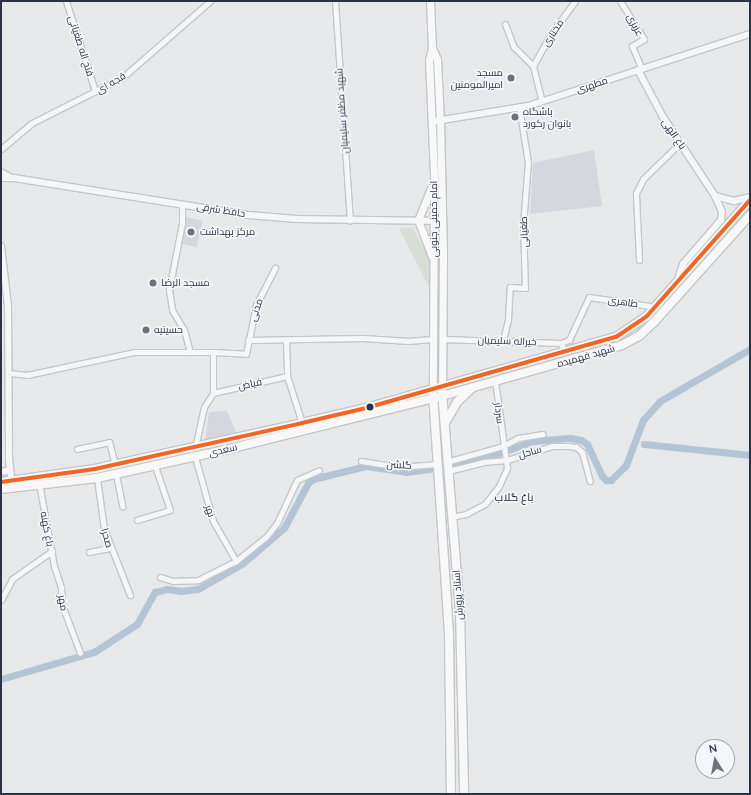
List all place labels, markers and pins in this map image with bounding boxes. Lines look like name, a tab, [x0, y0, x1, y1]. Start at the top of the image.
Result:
place label: مسجد امیرالمومنین	[451, 66, 503, 90]
marker: مسجد امیرالمومنین	[506, 73, 516, 83]
place label: باشگاه بانوان رکورد	[523, 105, 571, 128]
marker: باشگاه بانوان رکورد	[510, 112, 520, 122]
marker: مرکز بهداشت	[185, 226, 197, 238]
place label: مرکز بهداشت	[200, 226, 255, 238]
place label: مسجد الرضا	[161, 277, 210, 289]
marker: مسجد الرضا	[148, 278, 158, 288]
place label: حسینیه	[154, 324, 183, 336]
marker: حسینیه	[141, 325, 151, 335]
unlabelled marker	[365, 402, 375, 412]

